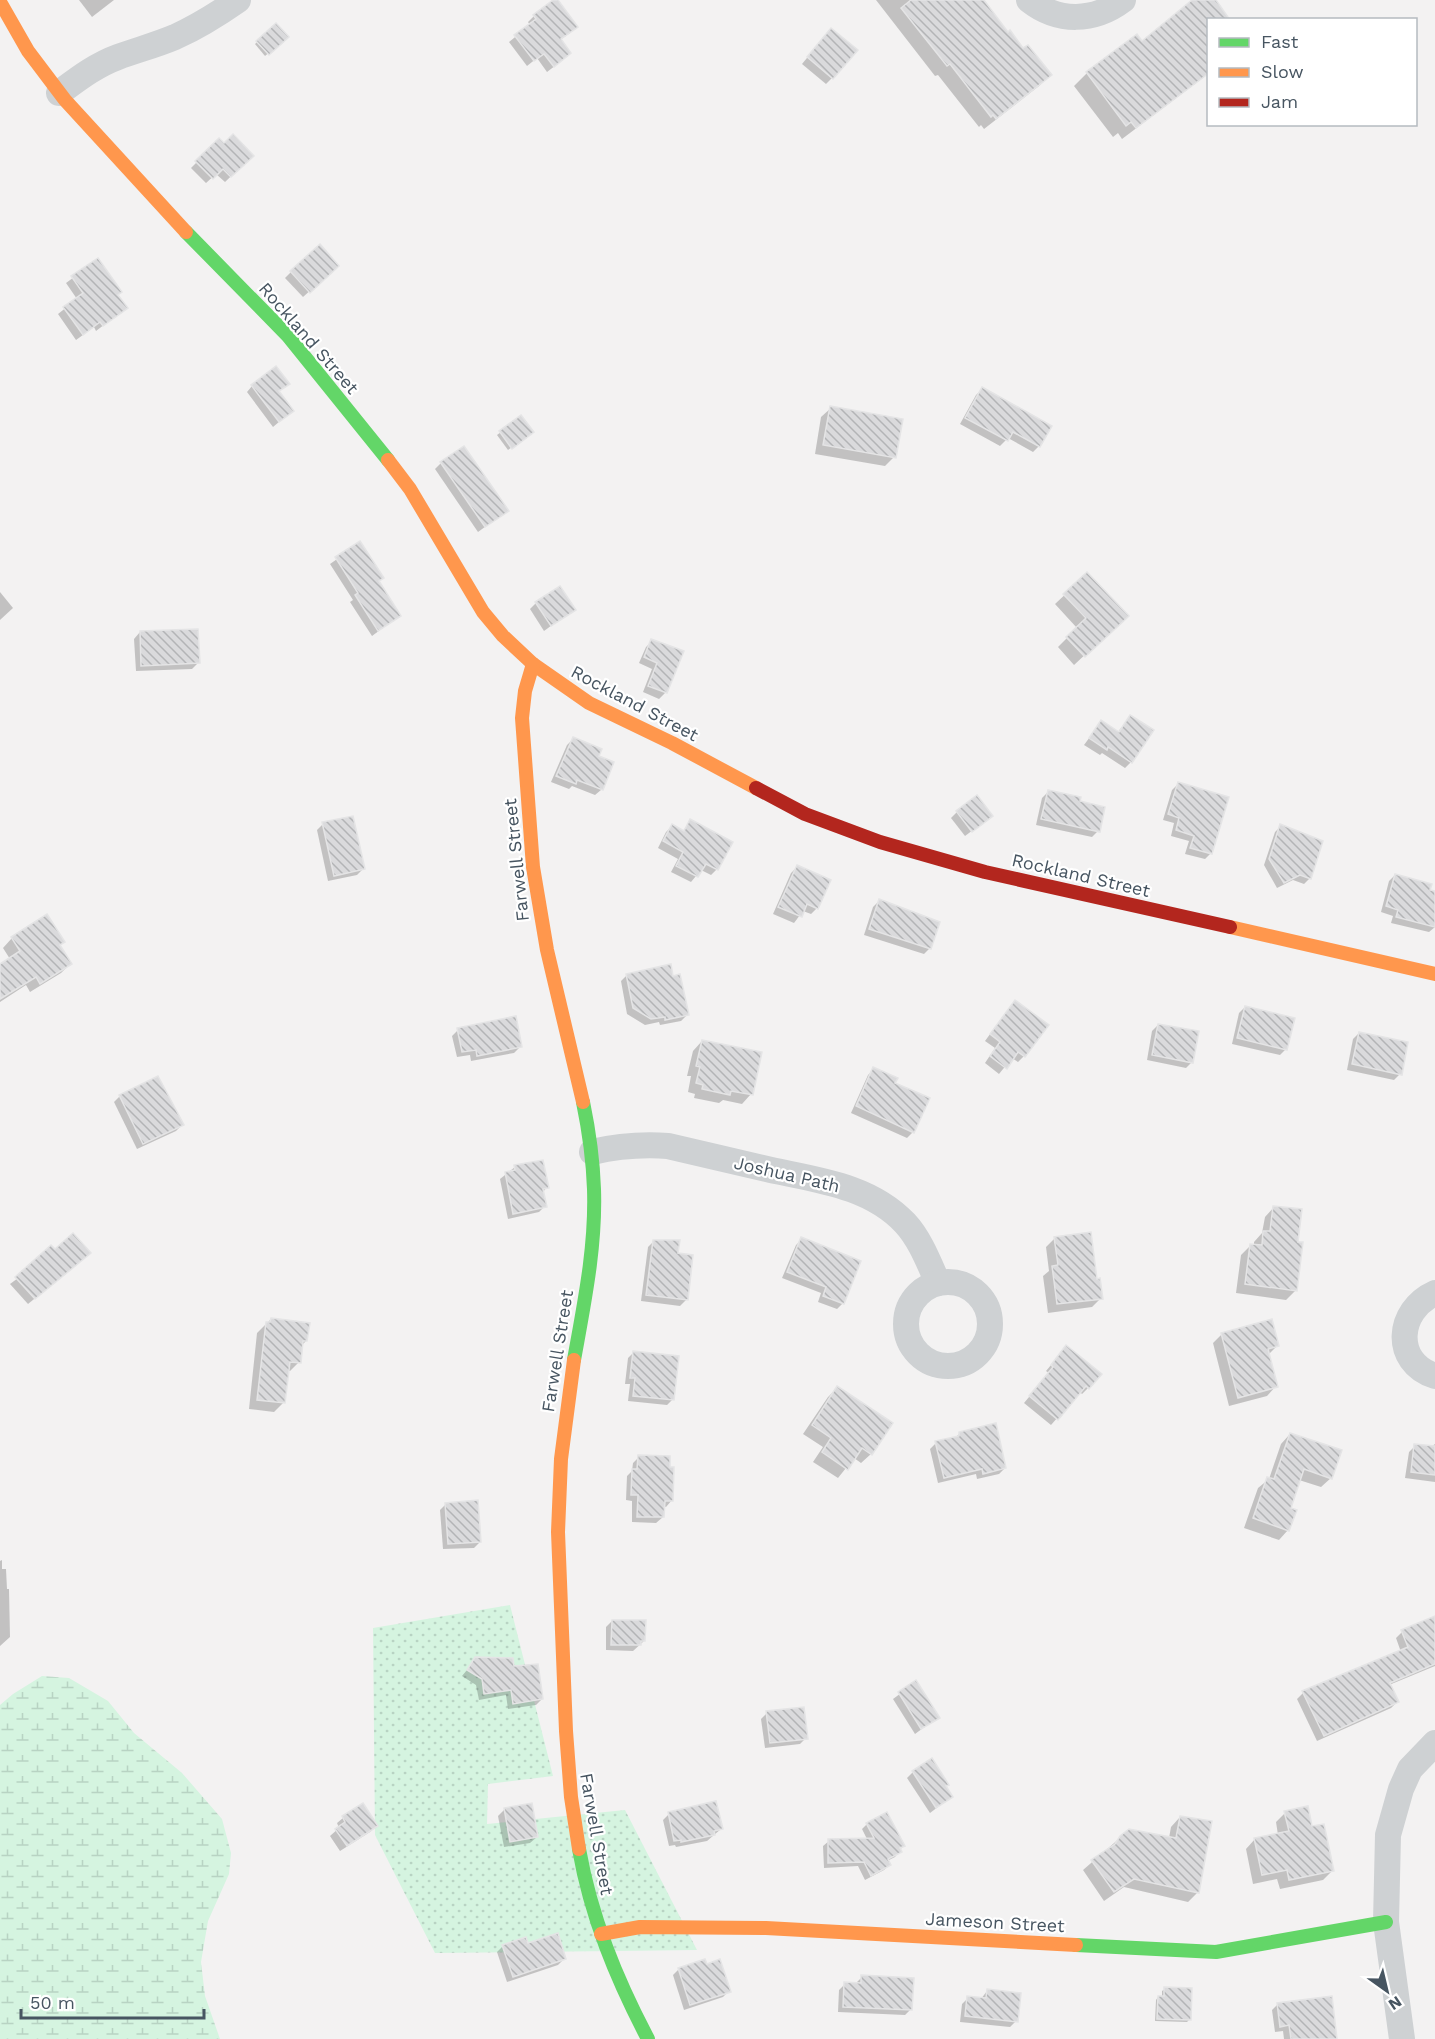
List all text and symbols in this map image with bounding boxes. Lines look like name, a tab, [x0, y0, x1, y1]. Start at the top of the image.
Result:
legend	[1207, 18, 1417, 126]
text: Fast	[1261, 31, 1299, 52]
text: Slow	[1261, 61, 1304, 82]
text: Jam	[1261, 91, 1298, 112]
street label: Rockland Street	[255, 278, 364, 399]
street label: Rockland Street	[568, 661, 703, 746]
street label: Farwell Street	[499, 797, 533, 922]
street label: Rockland Street	[1010, 849, 1153, 901]
street label: Joshua Path	[732, 1152, 842, 1196]
street label: Farwell Street	[537, 1288, 577, 1414]
street label: Farwell Street	[576, 1771, 618, 1897]
street label: Jameson Street	[925, 1908, 1066, 1936]
north arrow	[1357, 1961, 1417, 2021]
scale bar	[21, 1982, 204, 2020]
text: 50 m	[30, 1992, 75, 2013]
text: N	[1385, 1992, 1405, 2014]

